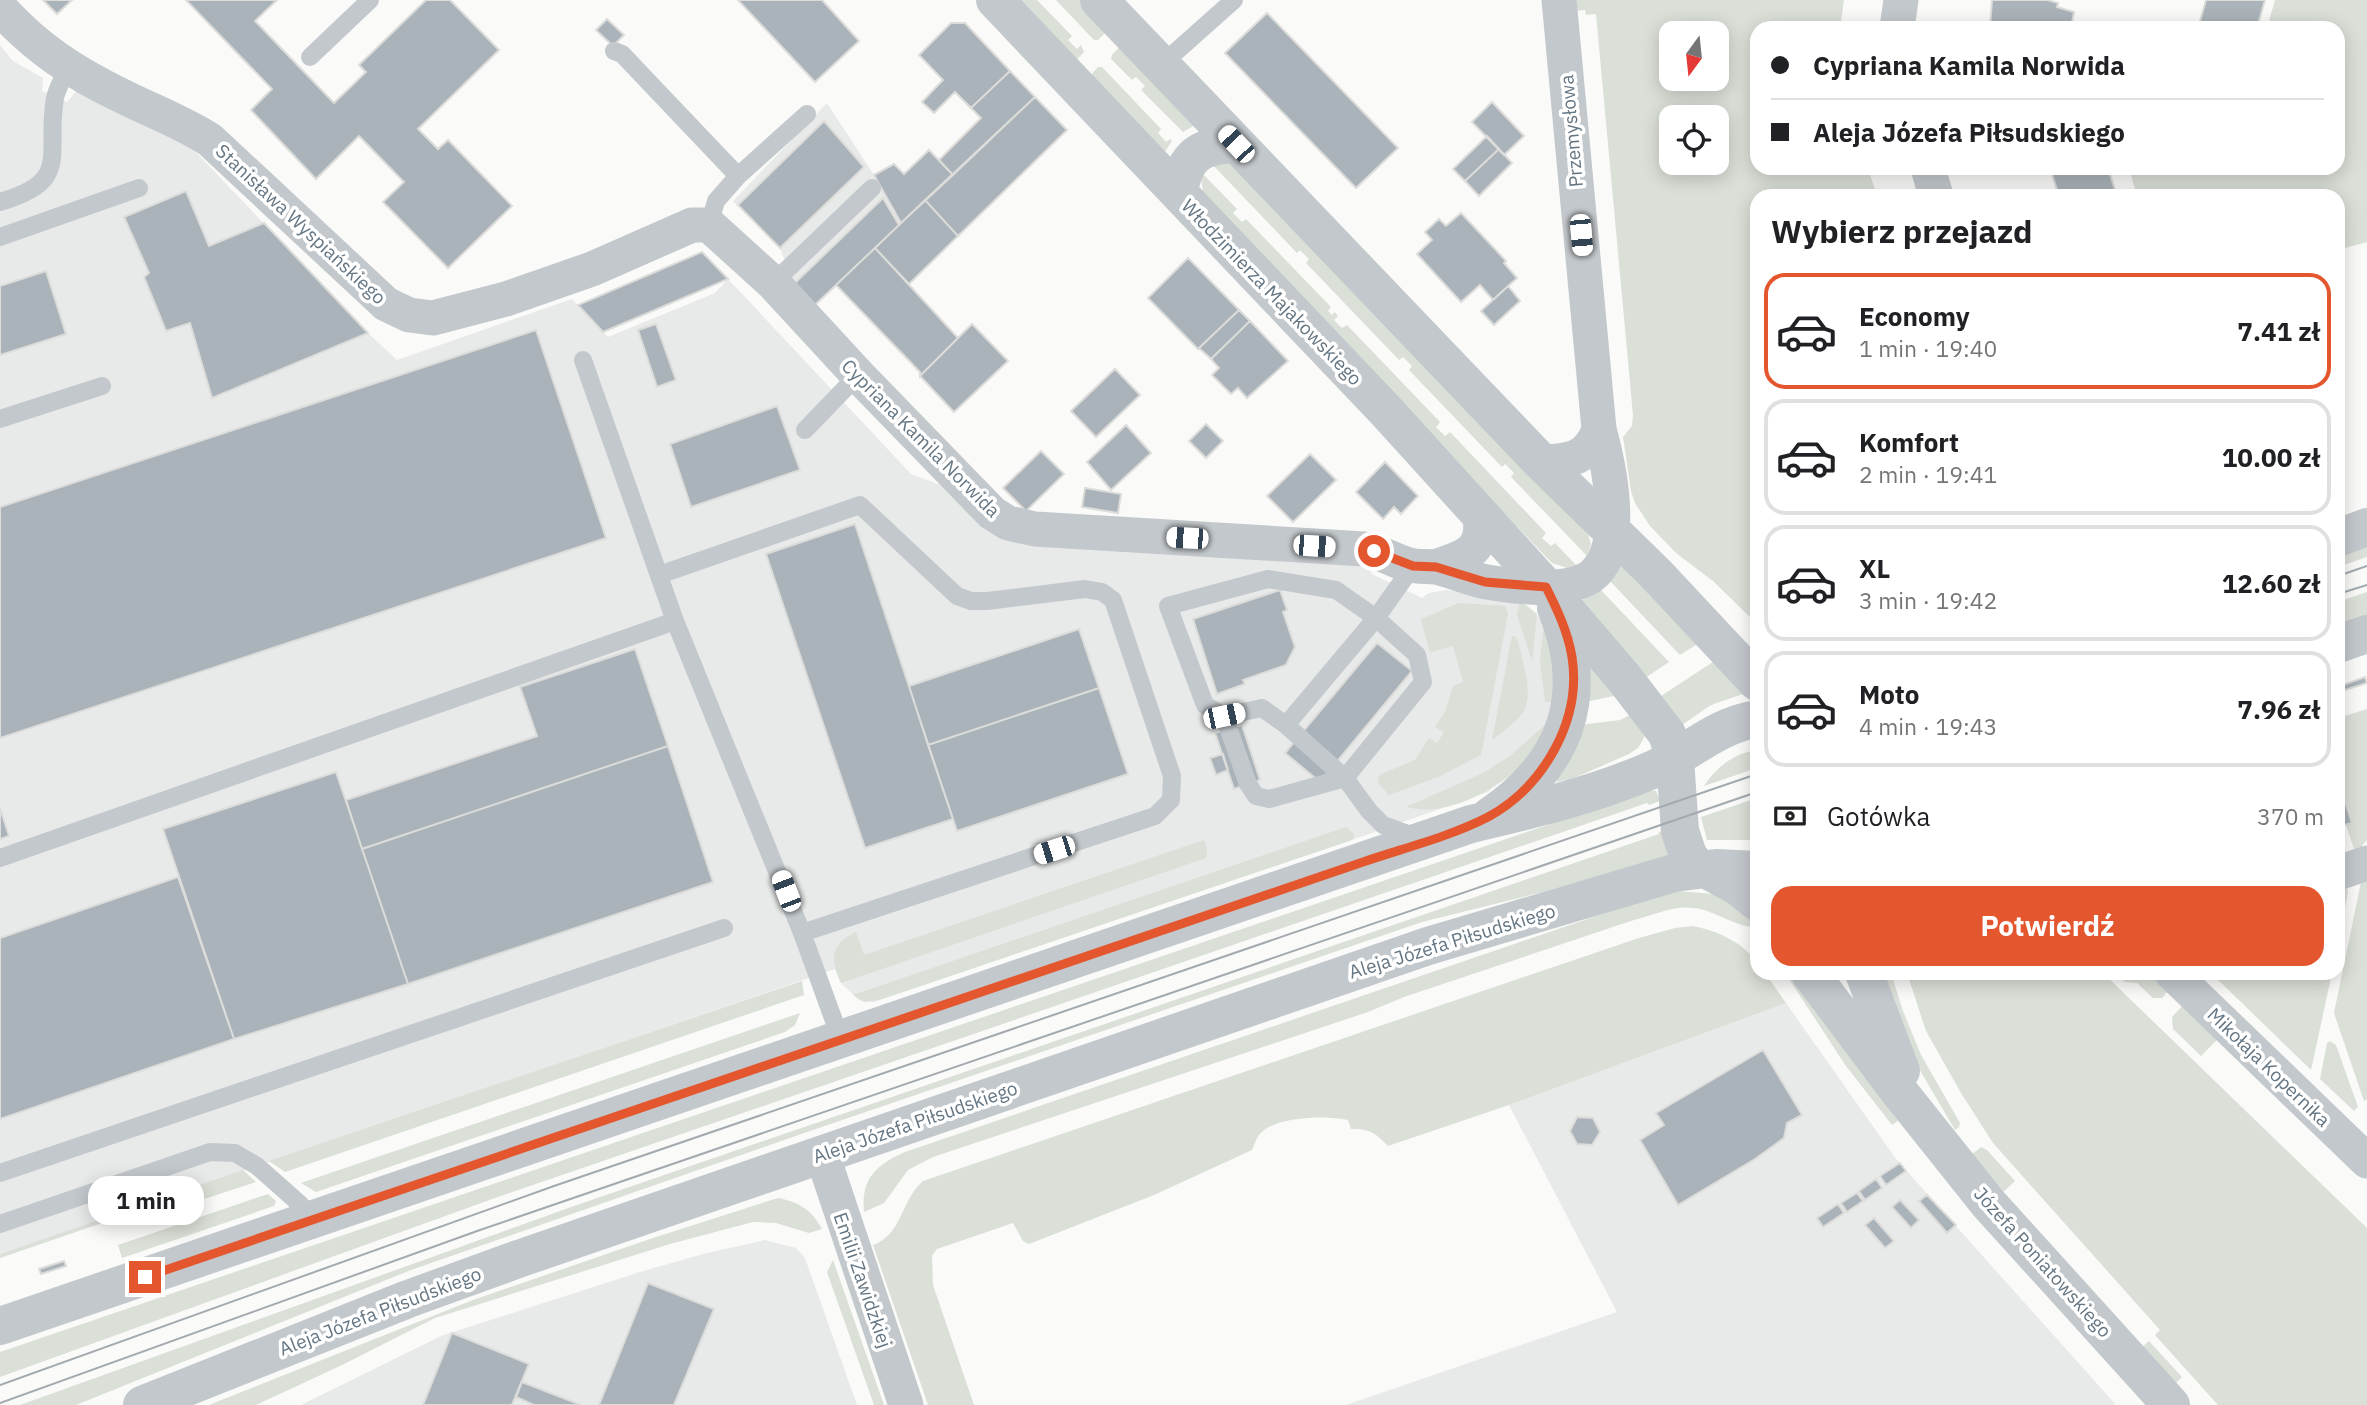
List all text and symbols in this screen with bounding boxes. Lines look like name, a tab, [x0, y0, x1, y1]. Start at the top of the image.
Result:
north arrow	[1659, 21, 1729, 91]
map controls	[1659, 21, 1729, 175]
text: Cypriana Kamila Norwida	[1813, 48, 2125, 82]
street label: Przemysłowa	[1554, 74, 1588, 188]
button: locate	[1659, 105, 1729, 175]
text: Aleja Józefa Piłsudskiego	[1813, 115, 2125, 149]
car	[1214, 121, 1259, 167]
street label: Stanisława Wyspiańskiego	[211, 139, 391, 309]
street label: Włodzimierza Majakowskiego	[1177, 194, 1367, 390]
text: Wybierz przejazd	[1771, 210, 2033, 252]
car	[1569, 213, 1594, 257]
text: Economy	[1859, 299, 1970, 333]
icon: car	[1775, 300, 1838, 363]
text: 7.41 zł	[2237, 314, 2320, 348]
text: 1 min · 19:40	[1859, 333, 1997, 363]
street label: Cypriana Kamila Norwida	[837, 354, 1005, 522]
text: Komfort	[1859, 425, 1959, 459]
icon: car	[1775, 426, 1838, 489]
text: 10.00 zł	[2222, 440, 2320, 474]
text: 2 min · 19:41	[1859, 459, 1997, 489]
car	[1166, 526, 1209, 550]
car	[1293, 534, 1336, 558]
route start	[1358, 535, 1390, 567]
text: XL	[1859, 551, 1890, 585]
icon: car	[1775, 552, 1838, 615]
text: 12.60 zł	[2222, 566, 2320, 600]
text: 3 min · 19:42	[1859, 585, 1997, 615]
text: Moto	[1859, 677, 1919, 711]
icon: car	[1775, 678, 1838, 741]
text: 7.96 zł	[2237, 692, 2320, 726]
car	[1202, 701, 1247, 731]
text: 4 min · 19:43	[1859, 711, 1997, 741]
icon: cash	[1771, 797, 1809, 835]
text: Gotówka	[1827, 799, 1931, 833]
text: 370 m	[2257, 801, 2324, 831]
car	[1031, 834, 1078, 866]
car	[769, 868, 804, 914]
button: Potwierdź	[1771, 886, 2324, 966]
street label: Aleja Józefa Piłsudskiego	[1346, 898, 1558, 984]
street label: Mikołaja Kopernika	[2203, 1002, 2335, 1132]
street label: Aleja Józefa Piłsudskiego	[810, 1076, 1020, 1168]
callout: 1 min	[87, 1176, 203, 1224]
street label: Józefa Poniatowskiego	[1969, 1182, 2117, 1342]
text: 1 min	[116, 1185, 176, 1215]
street label: Emilii Zawidzkiej	[829, 1209, 897, 1351]
route end	[129, 1261, 161, 1293]
street label: Aleja Józefa Piłsudskiego	[275, 1261, 485, 1361]

